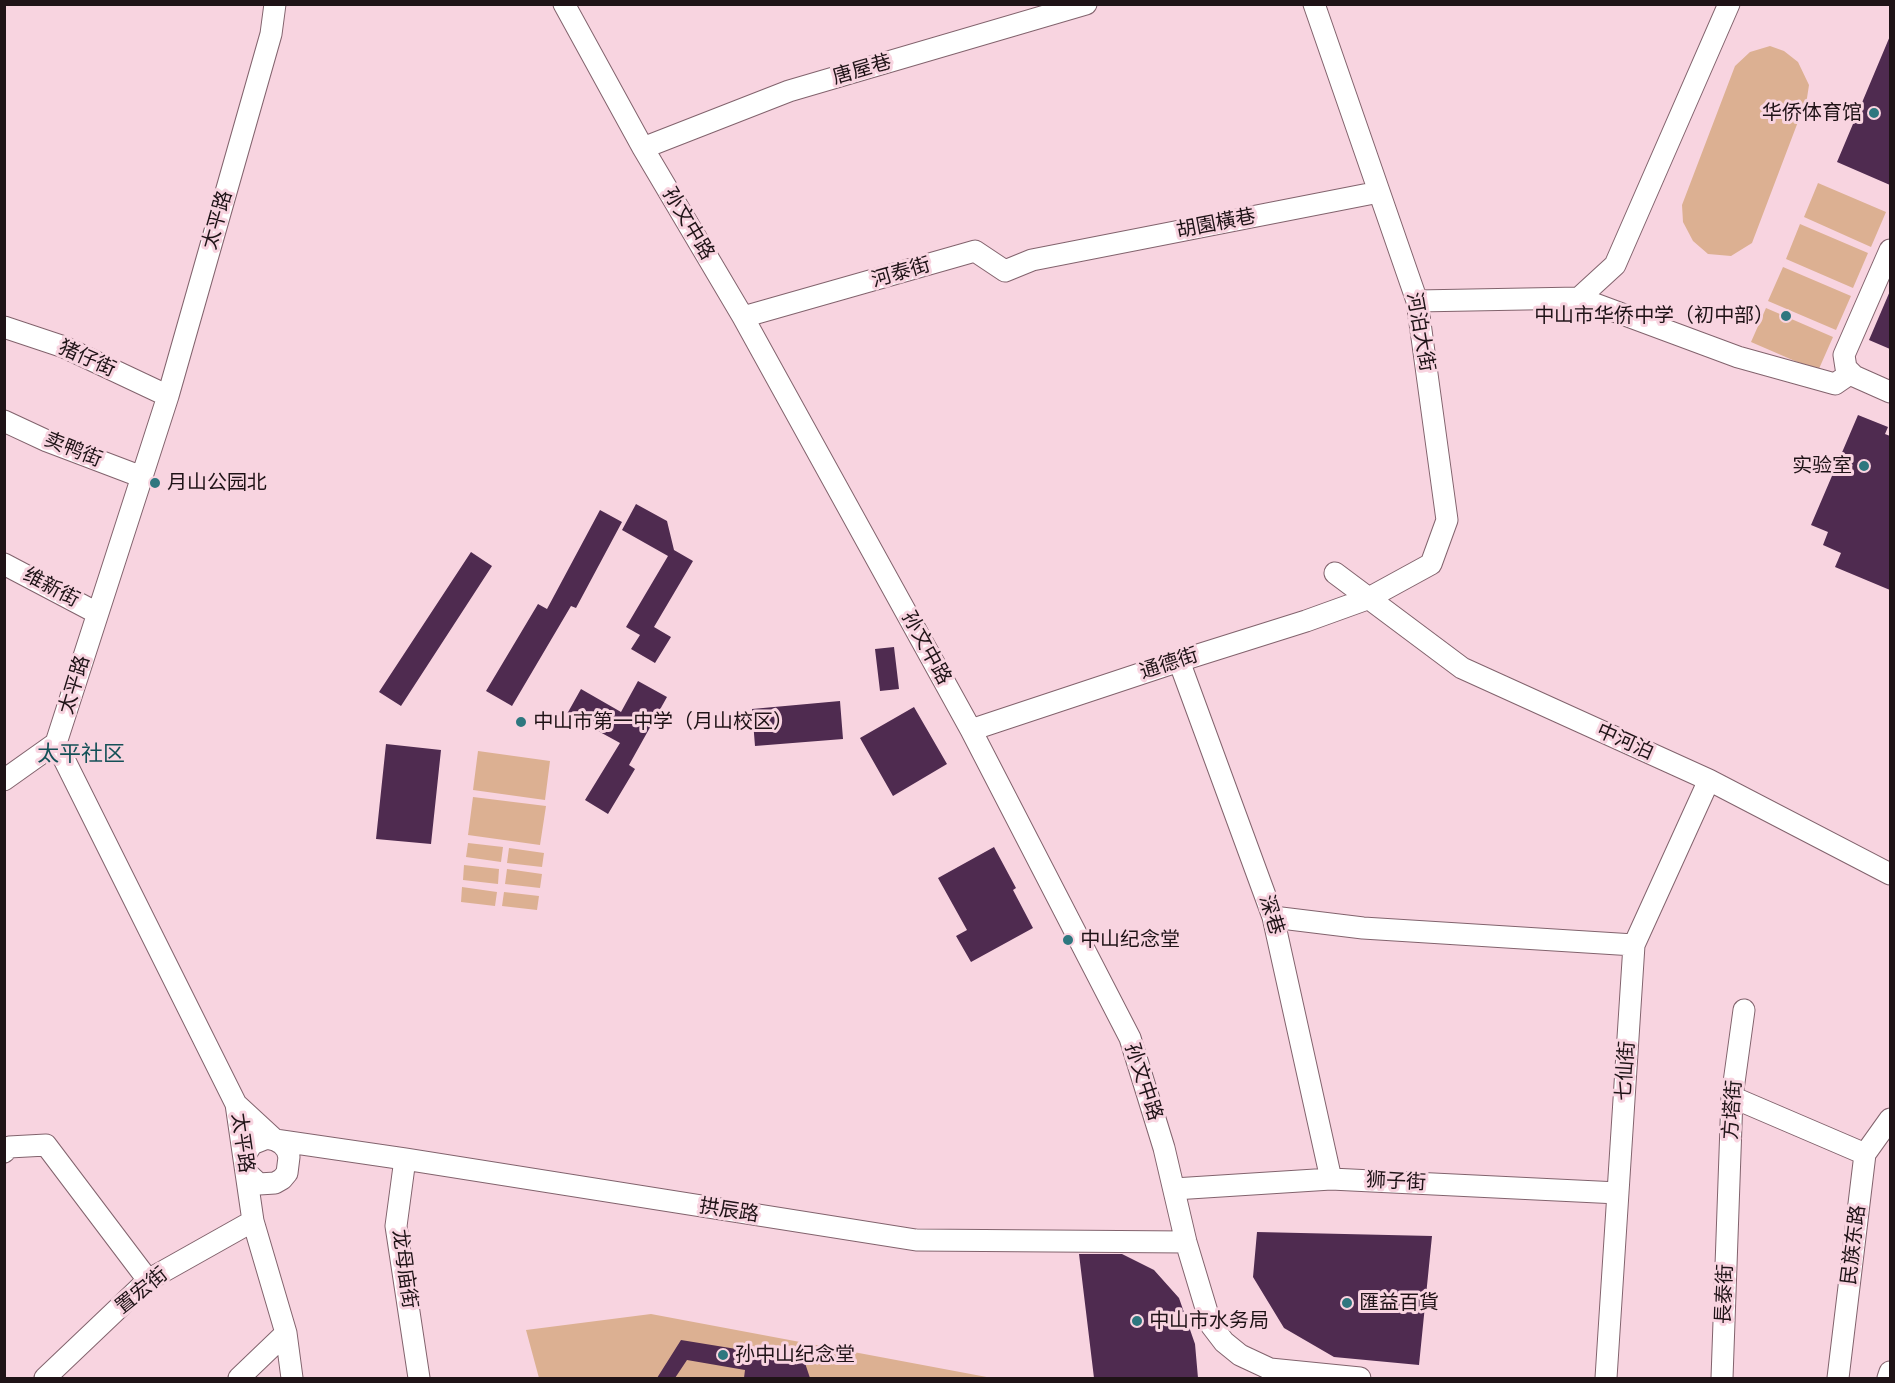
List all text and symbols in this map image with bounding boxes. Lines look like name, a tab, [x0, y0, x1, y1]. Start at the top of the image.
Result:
street label: 唐屋巷	[830, 50, 894, 90]
place label: 华侨体育馆	[1762, 101, 1862, 125]
marker: 华侨体育馆	[1867, 106, 1881, 120]
street label: 孙文中路	[657, 184, 719, 264]
street label: 太平路	[198, 188, 238, 252]
street label: 胡園橫巷	[1174, 205, 1258, 243]
street label: 河泰街	[869, 253, 933, 293]
street label: 河泊大街	[1401, 291, 1439, 373]
place label: 中山市华侨中学（初中部）	[1534, 304, 1774, 328]
marker: 中山市华侨中学（初中部）	[1779, 309, 1793, 323]
street label: 猪仔街	[55, 336, 119, 382]
street label: 卖鸭街	[41, 428, 105, 472]
place label: 实验室	[1792, 454, 1852, 478]
marker: 实验室	[1857, 459, 1871, 473]
place label: 月山公园北	[167, 471, 267, 495]
marker: 月山公园北	[148, 476, 162, 490]
street label: 维新街	[19, 563, 83, 613]
street label: 孙文中路	[896, 607, 956, 689]
street label: 通德街	[1137, 643, 1201, 685]
street label: 太平路	[55, 653, 95, 717]
place label: 中山市第一中学（月山校区）	[533, 710, 793, 734]
marker: 中山市第一中学（月山校区）	[514, 715, 528, 729]
street label: 中河泊	[1593, 719, 1657, 765]
district label: 太平社区	[37, 742, 125, 768]
street label: 深巷	[1254, 892, 1288, 938]
place label: 中山纪念堂	[1080, 928, 1180, 952]
marker: 中山纪念堂	[1061, 933, 1075, 947]
street label: 孙文中路	[1119, 1040, 1167, 1124]
street label: 七仙街	[1612, 1040, 1640, 1102]
street label: 方塔街	[1719, 1079, 1747, 1141]
street label: 太平路	[226, 1112, 258, 1174]
street label: 狮子街	[1365, 1168, 1427, 1196]
street label: 拱辰路	[697, 1194, 761, 1228]
street label: 民族东路	[1837, 1204, 1871, 1286]
street label: 龙母庙街	[387, 1228, 421, 1310]
street label: 置宏街	[111, 1263, 173, 1319]
street label: 長泰街	[1712, 1264, 1738, 1324]
place label: 匯益百貨	[1359, 1291, 1439, 1315]
marker: 匯益百貨	[1340, 1296, 1354, 1310]
place label: 中山市水务局	[1149, 1309, 1269, 1333]
marker: 中山市水务局	[1130, 1314, 1144, 1328]
place label: 孙中山纪念堂	[735, 1343, 855, 1367]
marker: 孙中山纪念堂	[716, 1348, 730, 1362]

